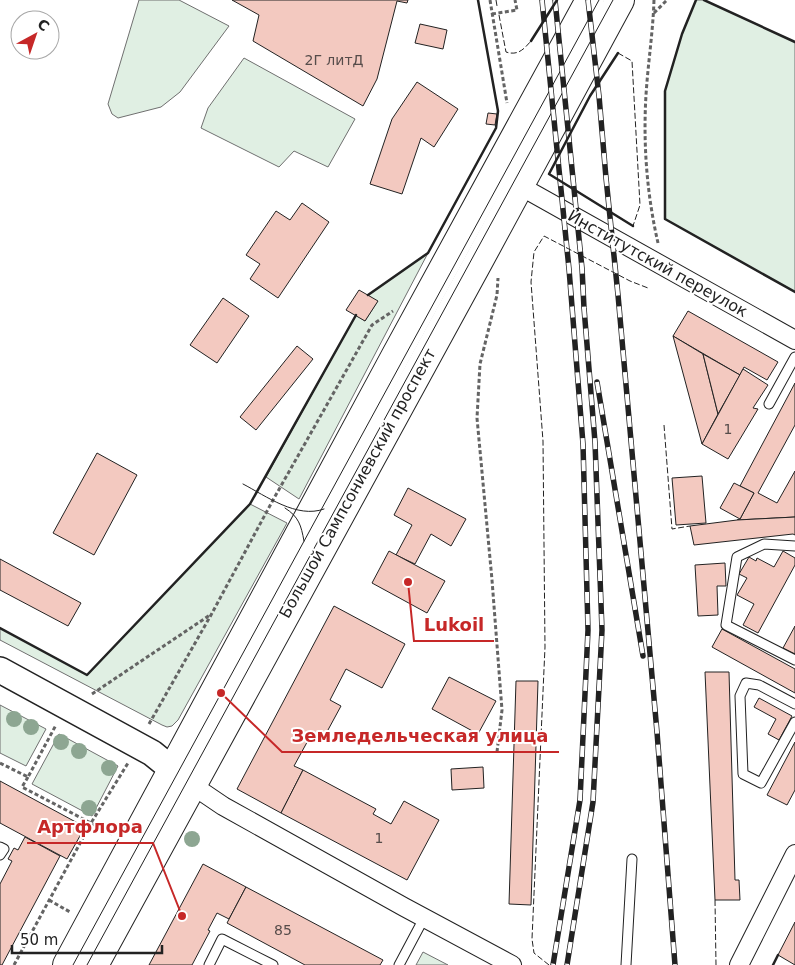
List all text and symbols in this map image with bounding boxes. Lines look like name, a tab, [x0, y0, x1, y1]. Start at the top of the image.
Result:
north arrow	[10, 10, 60, 60]
text: С	[34, 16, 52, 34]
house number: 2Г литД	[304, 52, 364, 68]
street label: Институтский переулок	[564, 206, 751, 321]
street label: Большой Сампсониевский проспект	[275, 345, 440, 621]
house number: 1	[724, 421, 732, 437]
callout: Lukoil	[414, 608, 494, 641]
text: Lukoil	[424, 614, 484, 635]
callout: Земледельческая улица	[282, 719, 559, 752]
text: Земледельческая улица	[292, 725, 548, 746]
callout: Артфлора	[27, 810, 153, 843]
text: Артфлора	[37, 816, 143, 837]
house number: 1	[375, 830, 383, 846]
scale bar	[12, 922, 162, 954]
house number: 85	[274, 922, 292, 938]
text: 50 m	[20, 931, 58, 949]

